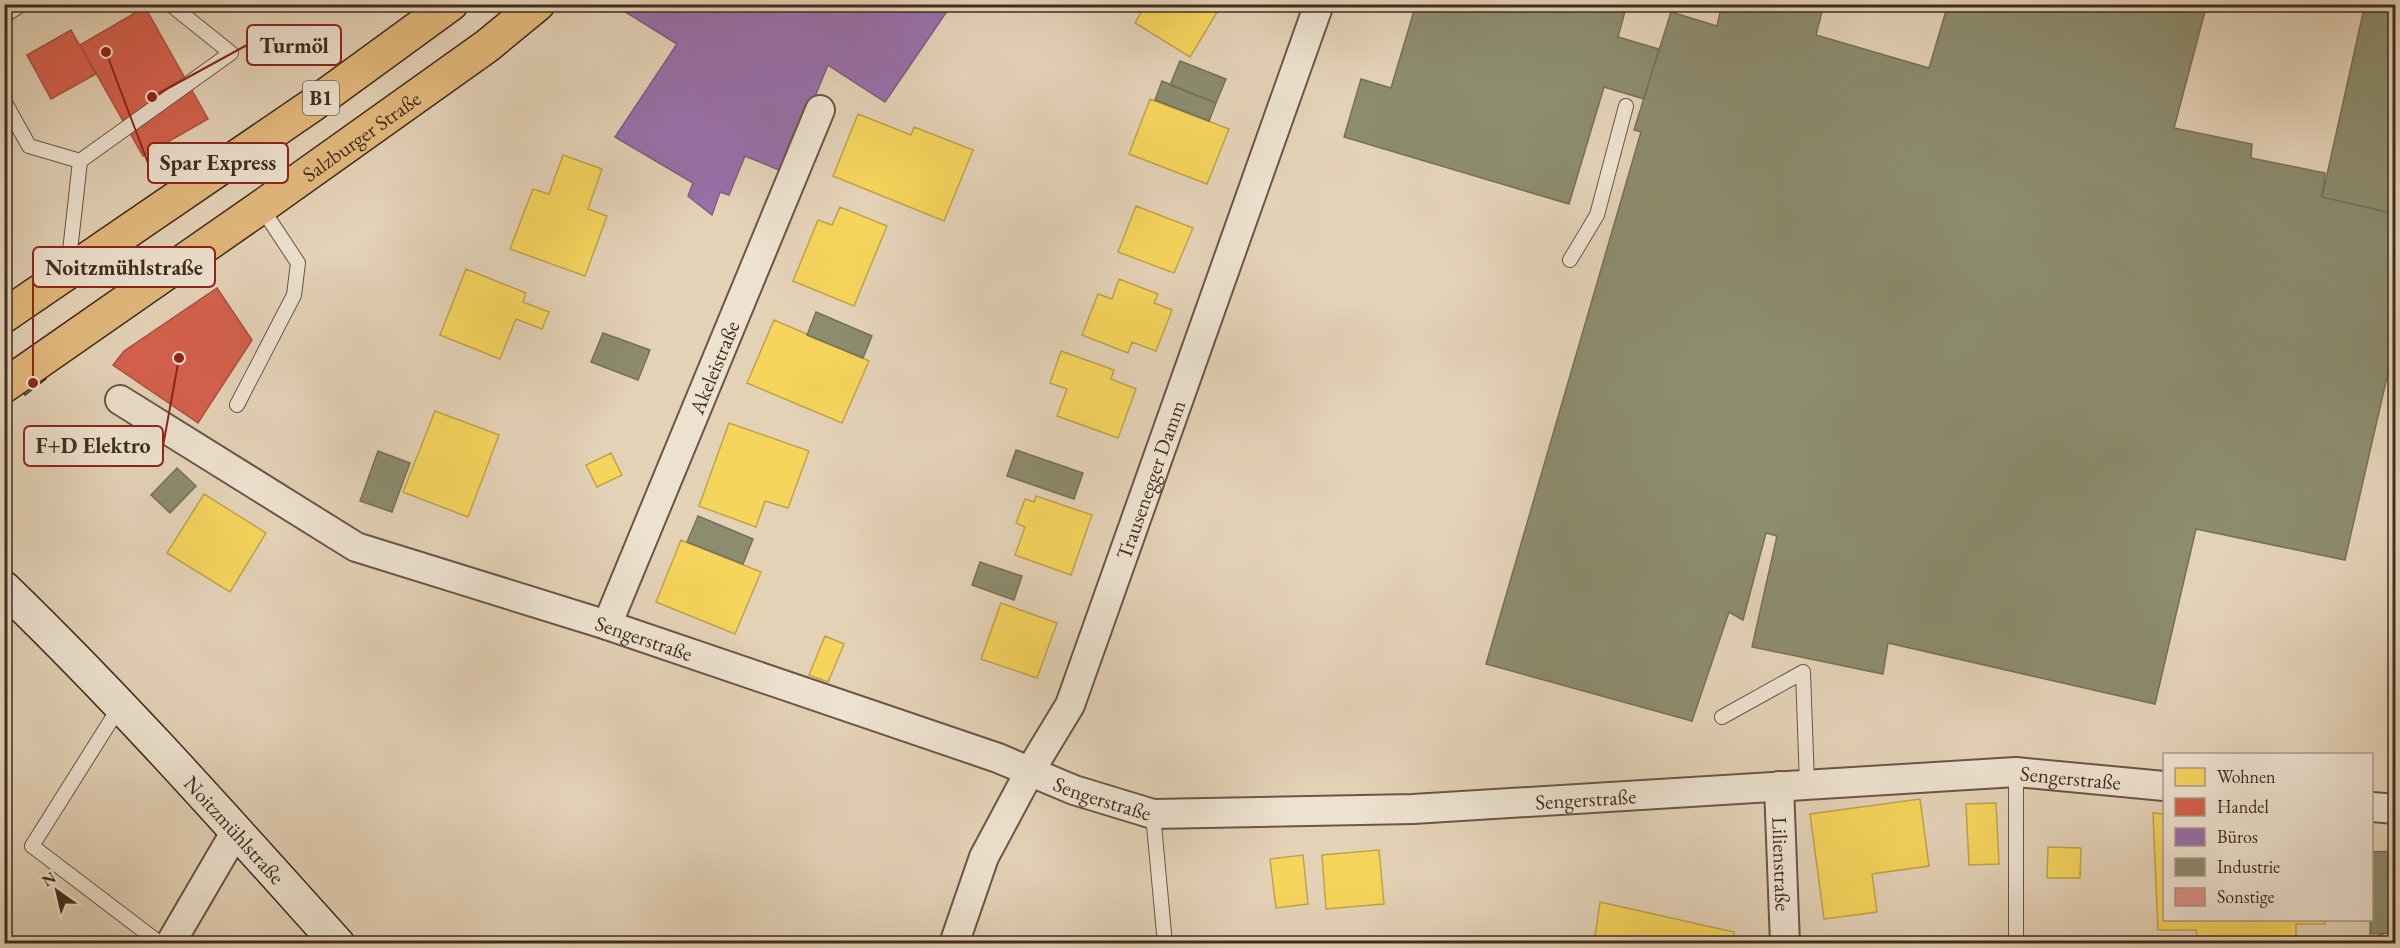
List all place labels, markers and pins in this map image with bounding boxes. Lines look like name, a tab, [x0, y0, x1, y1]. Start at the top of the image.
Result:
callout: Turmöl	[247, 25, 341, 65]
callout: Spar Express	[148, 143, 288, 183]
callout: Noitzmühlstraße	[33, 247, 215, 287]
callout: F+D Elektro	[24, 426, 163, 466]

